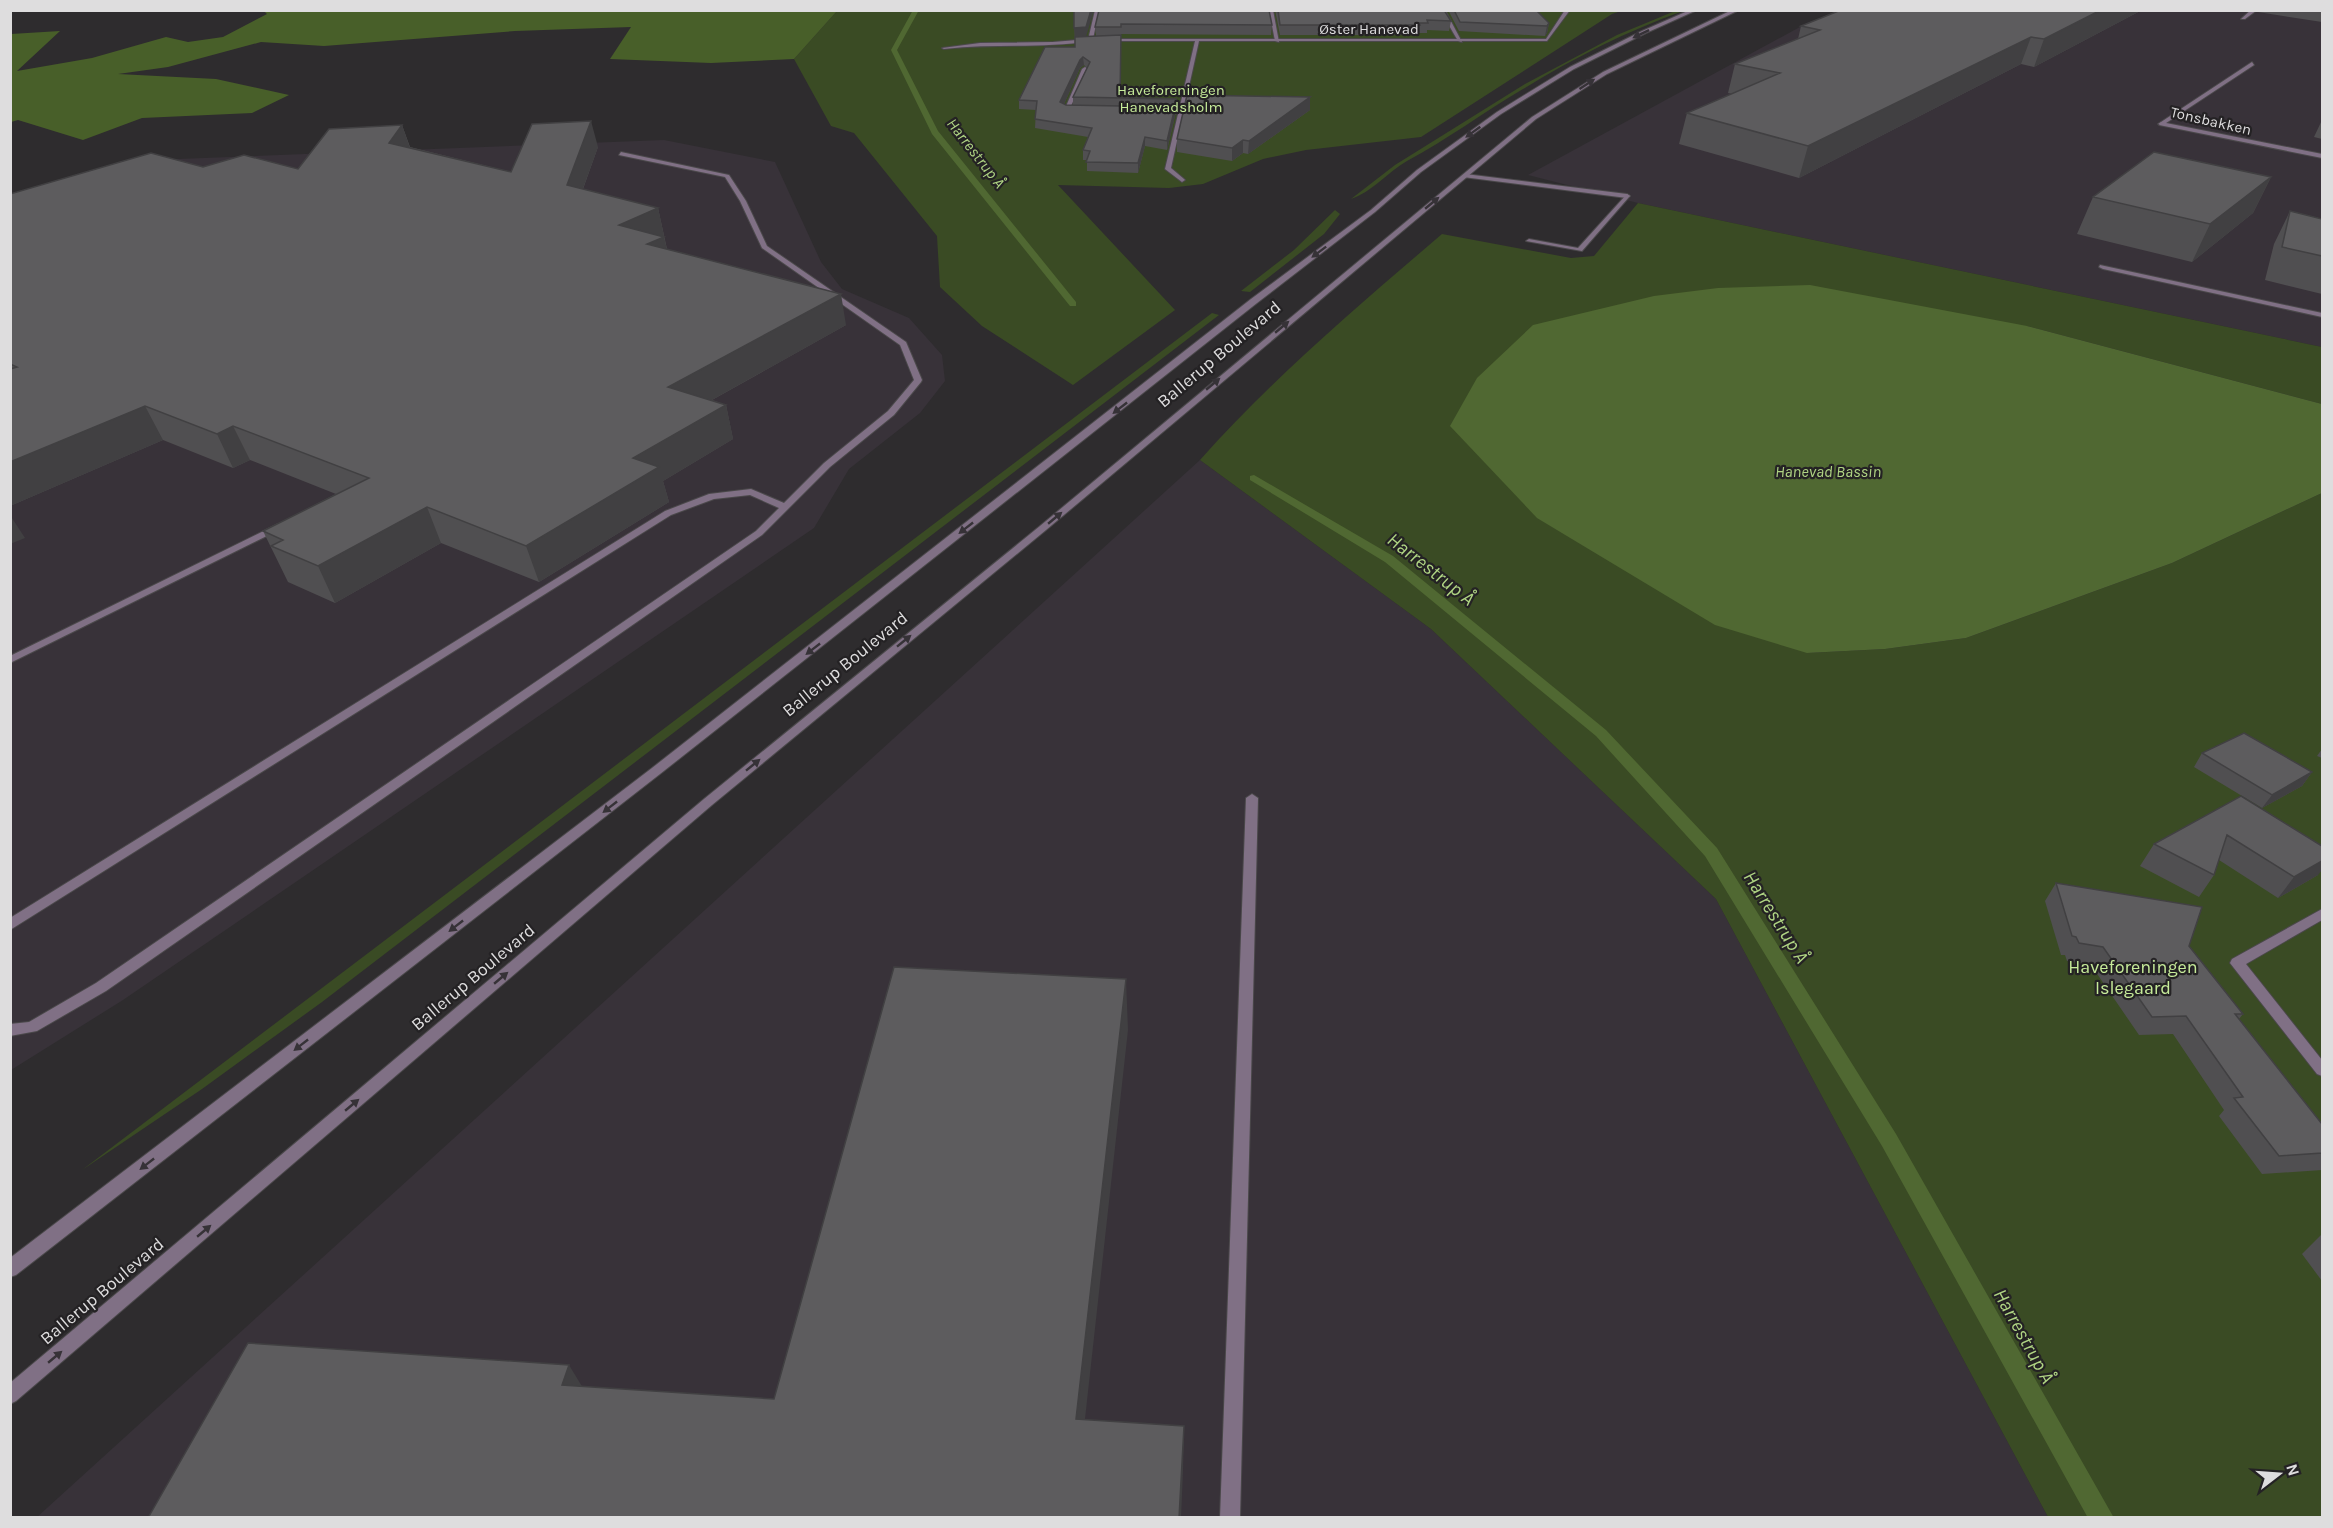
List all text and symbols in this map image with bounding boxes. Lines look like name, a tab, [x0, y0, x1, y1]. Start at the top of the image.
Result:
street label: Øster Hanevad	[1319, 20, 1419, 38]
one-way arrow	[1633, 29, 1650, 38]
one-way arrow	[1579, 79, 1595, 90]
park label: Haveforeningen Hanevadsholm	[1117, 81, 1225, 116]
street label: Tonsbakken	[2169, 103, 2253, 139]
water label: Harrestrup Å	[943, 114, 1009, 192]
one-way arrow	[1466, 126, 1482, 138]
one-way arrow	[1424, 196, 1440, 209]
one-way arrow	[1312, 245, 1327, 257]
street label: Ballerup Boulevard	[1153, 296, 1285, 412]
one-way arrow	[1274, 321, 1289, 334]
one-way arrow	[1205, 378, 1221, 391]
one-way arrow	[1112, 401, 1127, 413]
water label: Hanevad Bassin	[1775, 462, 1881, 481]
one-way arrow	[1047, 511, 1063, 524]
one-way arrow	[959, 522, 974, 534]
water label: Harrestrup Å	[1383, 528, 1479, 610]
street label: Ballerup Boulevard	[778, 607, 912, 721]
one-way arrow	[896, 635, 912, 648]
one-way arrow	[805, 642, 821, 655]
one-way arrow	[746, 759, 761, 772]
one-way arrow	[602, 800, 618, 813]
water label: Harrestrup Å	[1739, 867, 1813, 967]
street label: Ballerup Boulevard	[407, 919, 539, 1035]
one-way arrow	[448, 920, 464, 932]
park label: Haveforeningen Islegaard	[2068, 956, 2198, 999]
one-way arrow	[493, 972, 509, 985]
one-way arrow	[294, 1039, 310, 1051]
one-way arrow	[344, 1098, 360, 1111]
one-way arrow	[139, 1157, 154, 1169]
one-way arrow	[196, 1225, 211, 1238]
street label: Ballerup Boulevard	[36, 1233, 168, 1349]
water label: Harrestrup Å	[1989, 1285, 2059, 1387]
one-way arrow	[47, 1351, 62, 1364]
north arrow	[2249, 1444, 2309, 1504]
text: N	[2282, 1461, 2304, 1478]

